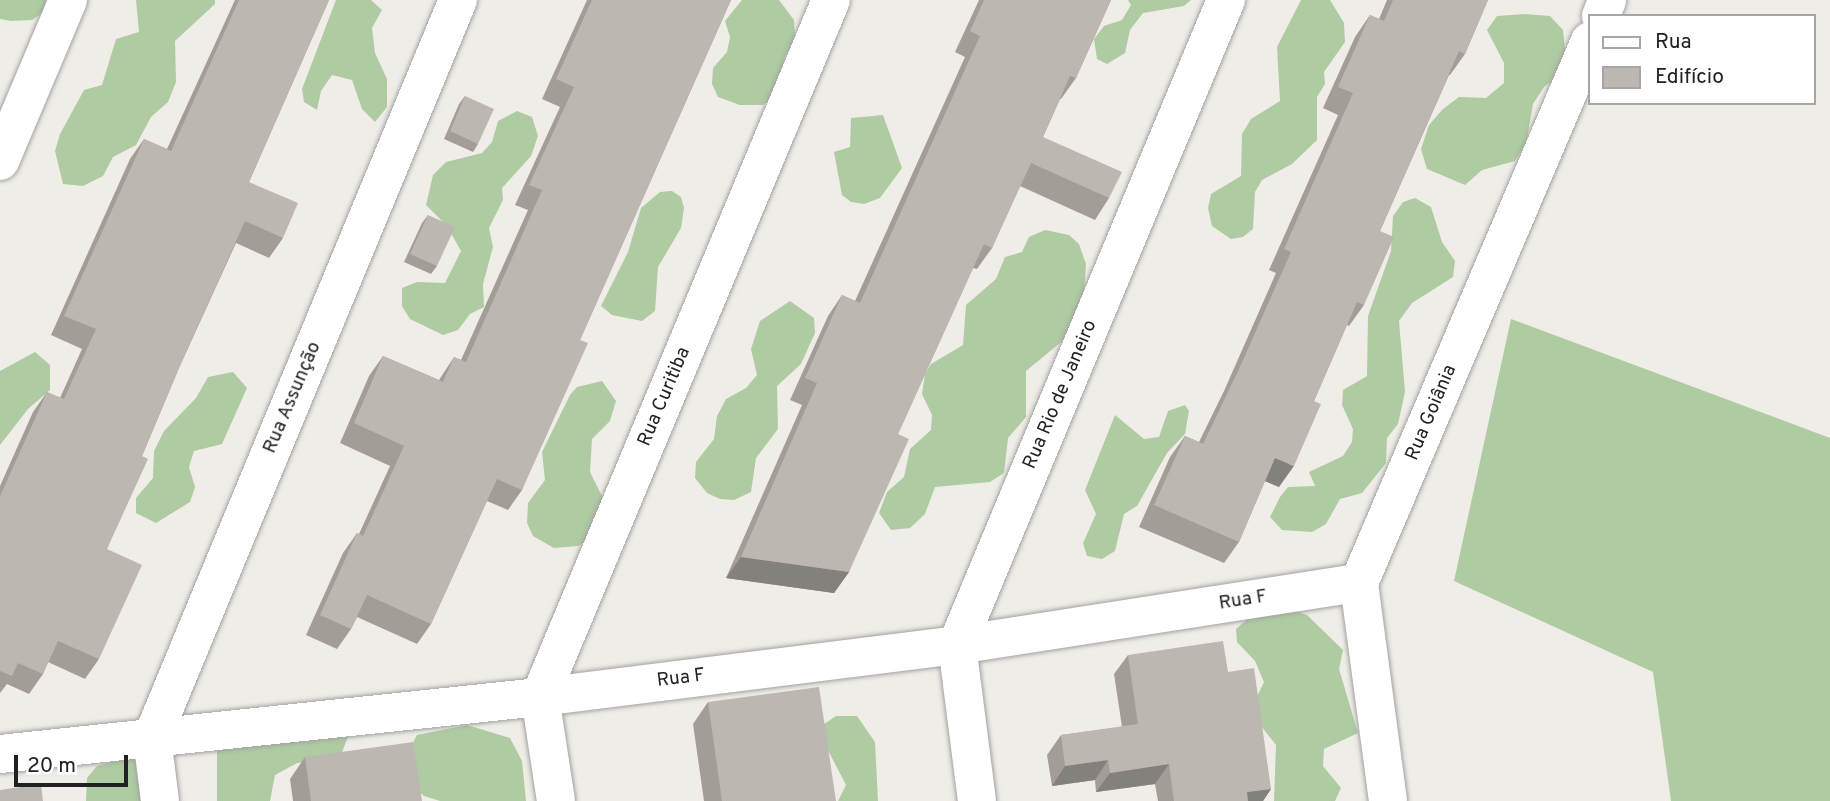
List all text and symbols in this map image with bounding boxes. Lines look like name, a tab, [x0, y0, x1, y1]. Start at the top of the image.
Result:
legend	[1588, 14, 1816, 105]
text: Rua	[1655, 29, 1692, 56]
text: Edifício	[1655, 64, 1724, 91]
street label: Rua Rio de Janeiro	[1019, 317, 1103, 473]
street label: Rua Assunção	[259, 338, 327, 458]
street label: Rua Curitiba	[634, 344, 696, 450]
street label: Rua Goiânia	[1402, 362, 1462, 464]
street label: Rua F	[1217, 586, 1269, 616]
street label: Rua F	[656, 665, 706, 693]
scale bar	[18, 742, 131, 786]
text: 20 m	[27, 753, 76, 780]

